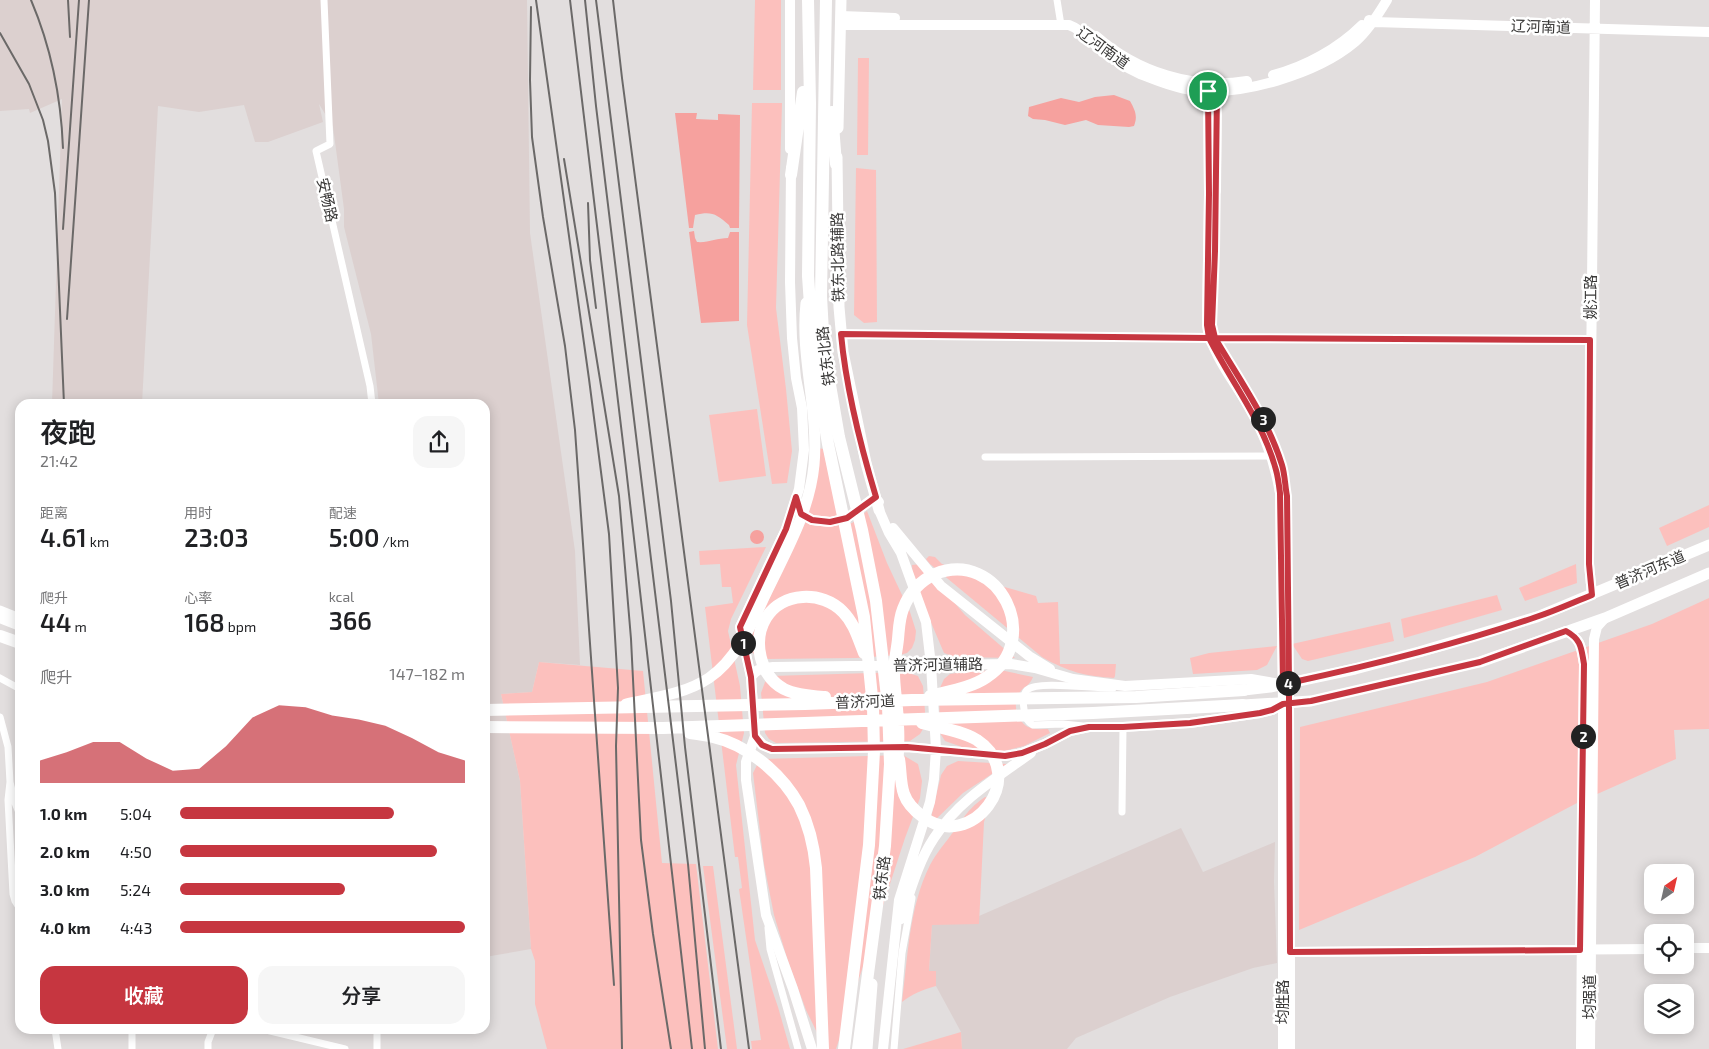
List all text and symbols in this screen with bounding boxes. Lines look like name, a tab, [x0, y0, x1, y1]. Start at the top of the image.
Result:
street label: 辽河南道	[1511, 16, 1571, 36]
street label: 辽河南道	[1074, 22, 1133, 72]
pin	[1187, 70, 1229, 112]
icon: arrive	[1194, 77, 1222, 105]
street label: 安畅路	[314, 176, 342, 224]
street label: 铁东北路辅路	[827, 212, 847, 302]
street label: 姚江路	[1581, 274, 1599, 320]
street label: 铁东北路	[812, 325, 838, 387]
pin: 3	[1250, 406, 1276, 432]
text: 3	[1260, 411, 1267, 428]
text: 夜跑	[40, 415, 96, 449]
button: share	[413, 416, 465, 468]
text: 21:42	[40, 451, 78, 470]
text: 距离	[40, 504, 68, 521]
text: 用时	[184, 504, 212, 521]
text: 配速	[329, 504, 357, 521]
text: 4.61	[40, 522, 87, 552]
text: 23:03	[184, 522, 248, 552]
text: 5:00	[329, 522, 379, 552]
text: km	[87, 533, 109, 550]
text: /km	[379, 533, 409, 550]
street label: 普济河东道	[1612, 546, 1688, 592]
text: kcal	[329, 588, 354, 605]
text: 爬升	[40, 589, 68, 606]
text: 心率	[184, 589, 212, 606]
text: 366	[329, 605, 372, 635]
text: 44	[40, 607, 71, 637]
text: 168	[184, 607, 225, 637]
text: m	[71, 618, 87, 635]
text: bpm	[225, 618, 256, 635]
pin: 1	[730, 630, 756, 656]
text: 1	[740, 635, 747, 652]
street label: 普济河道辅路	[893, 654, 983, 674]
text: 147–182 m	[389, 664, 465, 683]
text: 爬升	[40, 667, 72, 686]
pin: 4	[1276, 670, 1300, 696]
text: 4	[1284, 675, 1293, 692]
street label: 普济河道	[835, 691, 895, 711]
pin: 2	[1570, 724, 1596, 748]
text: 2	[1579, 728, 1588, 745]
text: 1.0 km	[40, 804, 87, 823]
text: 5:04	[120, 804, 152, 823]
text: 2.0 km	[40, 842, 90, 861]
text: 4:50	[120, 842, 152, 861]
street label: 铁东路	[869, 854, 893, 901]
north arrow	[1644, 864, 1694, 914]
map controls	[1644, 864, 1694, 1034]
text: 3.0 km	[40, 880, 90, 899]
text: 5:24	[120, 880, 151, 899]
text: 4.0 km	[40, 918, 91, 937]
text: 4:43	[120, 918, 152, 937]
button: locate	[1644, 924, 1694, 974]
button: 收藏	[40, 966, 248, 1024]
button: 分享	[258, 966, 465, 1024]
street label: 均强道	[1580, 974, 1598, 1020]
street label: 均胜路	[1273, 979, 1291, 1025]
button: layers	[1644, 984, 1694, 1034]

